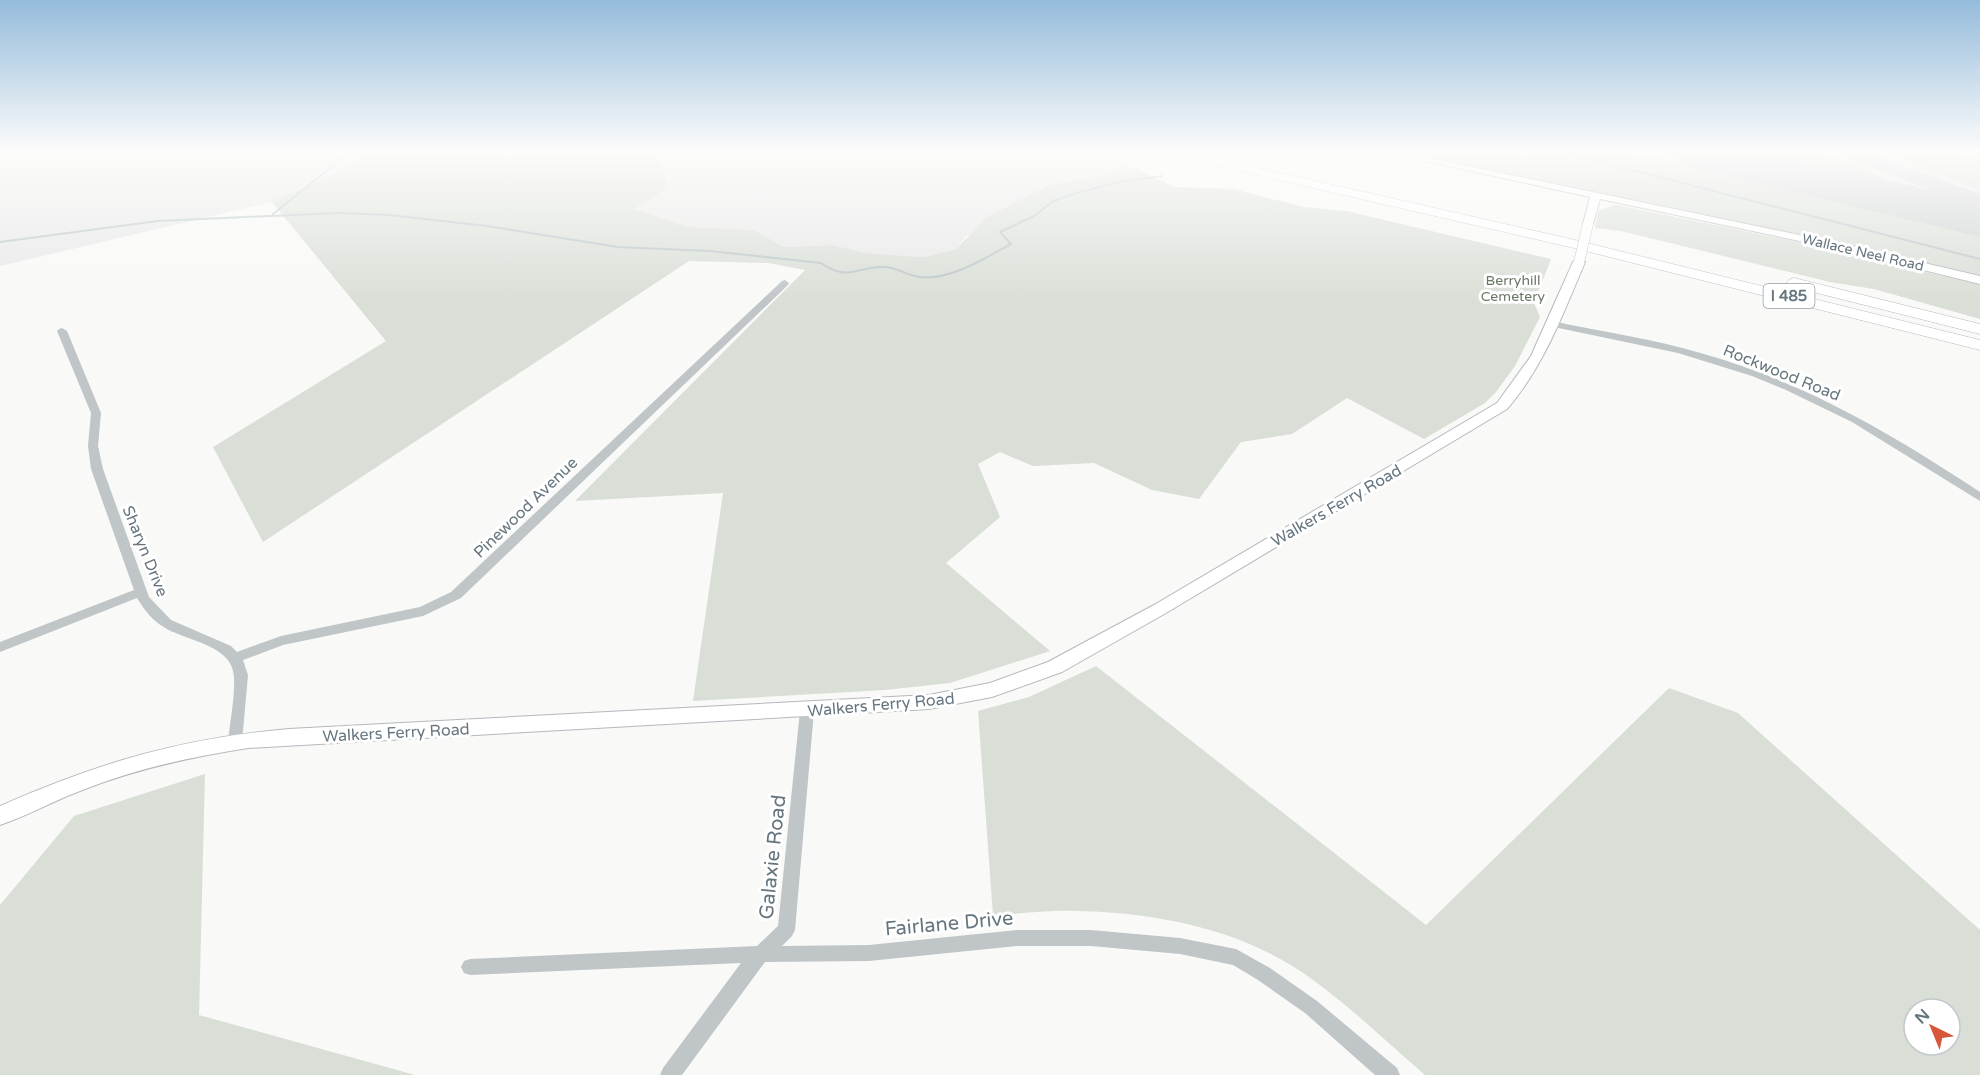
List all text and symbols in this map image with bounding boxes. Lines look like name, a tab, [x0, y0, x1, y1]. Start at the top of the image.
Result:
street label: Wallace Neel Road	[1800, 230, 1925, 275]
park label: Berryhill Cemetery	[1481, 272, 1546, 305]
road number: I 485	[1764, 284, 1814, 308]
street label: Rockwood Road	[1720, 340, 1843, 406]
street label: Pinewood Avenue	[470, 453, 582, 562]
street label: Walkers Ferry Road	[1268, 460, 1405, 551]
street label: Sharyn Drive	[118, 503, 172, 600]
street label: Walkers Ferry Road	[807, 689, 955, 721]
street label: Walkers Ferry Road	[322, 719, 470, 747]
street label: Galaxie Road	[755, 794, 791, 921]
street label: Fairlane Drive	[884, 906, 1014, 942]
north arrow	[1902, 997, 1962, 1057]
text: N	[1911, 1005, 1934, 1028]

